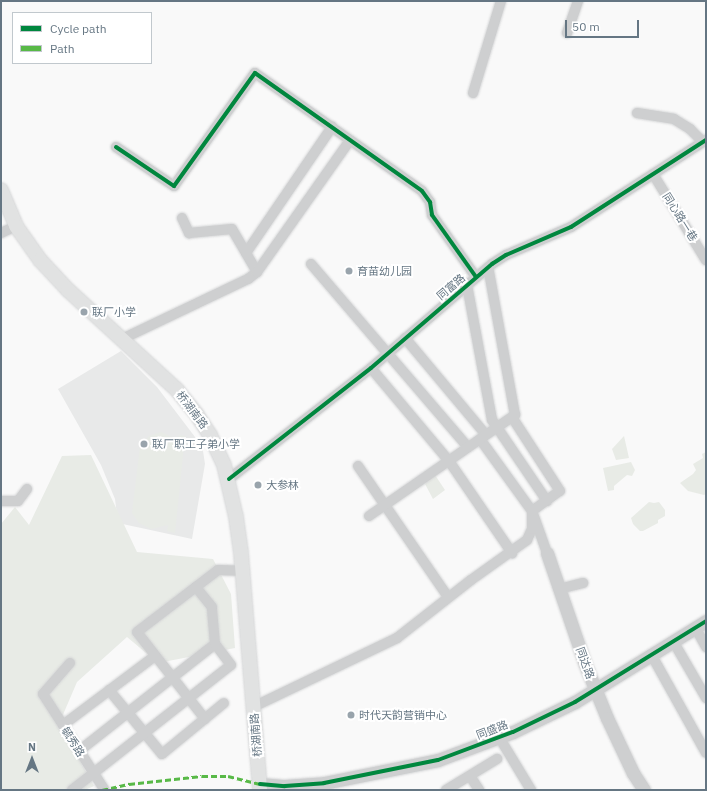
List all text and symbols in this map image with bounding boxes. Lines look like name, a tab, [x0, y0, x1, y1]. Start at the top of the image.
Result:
legend	[12, 12, 152, 64]
scale bar	[567, 12, 641, 38]
text: 50 m	[572, 19, 600, 34]
text: Cycle path	[50, 21, 107, 36]
text: Path	[50, 41, 75, 56]
street label: 同心路一巷	[660, 190, 700, 244]
place label: 育苗幼儿园	[357, 264, 412, 278]
marker: 育苗幼儿园	[344, 266, 354, 276]
street label: 同富路	[434, 271, 468, 303]
place label: 联厂小学	[92, 305, 136, 319]
marker: 联厂小学	[79, 307, 89, 317]
street label: 桥湖南路	[173, 388, 211, 432]
place label: 联厂职工子弟小学	[152, 437, 240, 451]
marker: 联厂职工子弟小学	[139, 439, 149, 449]
place label: 大参林	[266, 478, 299, 492]
marker: 大参林	[253, 480, 263, 490]
street label: 同达路	[573, 645, 597, 681]
place label: 时代天韵营销中心	[359, 708, 447, 722]
marker: 时代天韵营销中心	[346, 710, 356, 720]
street label: 桥湖南路	[248, 713, 264, 757]
street label: 同盛路	[474, 718, 510, 742]
street label: 毓秀路	[59, 725, 87, 759]
north arrow	[12, 739, 52, 779]
text: N	[28, 740, 36, 754]

